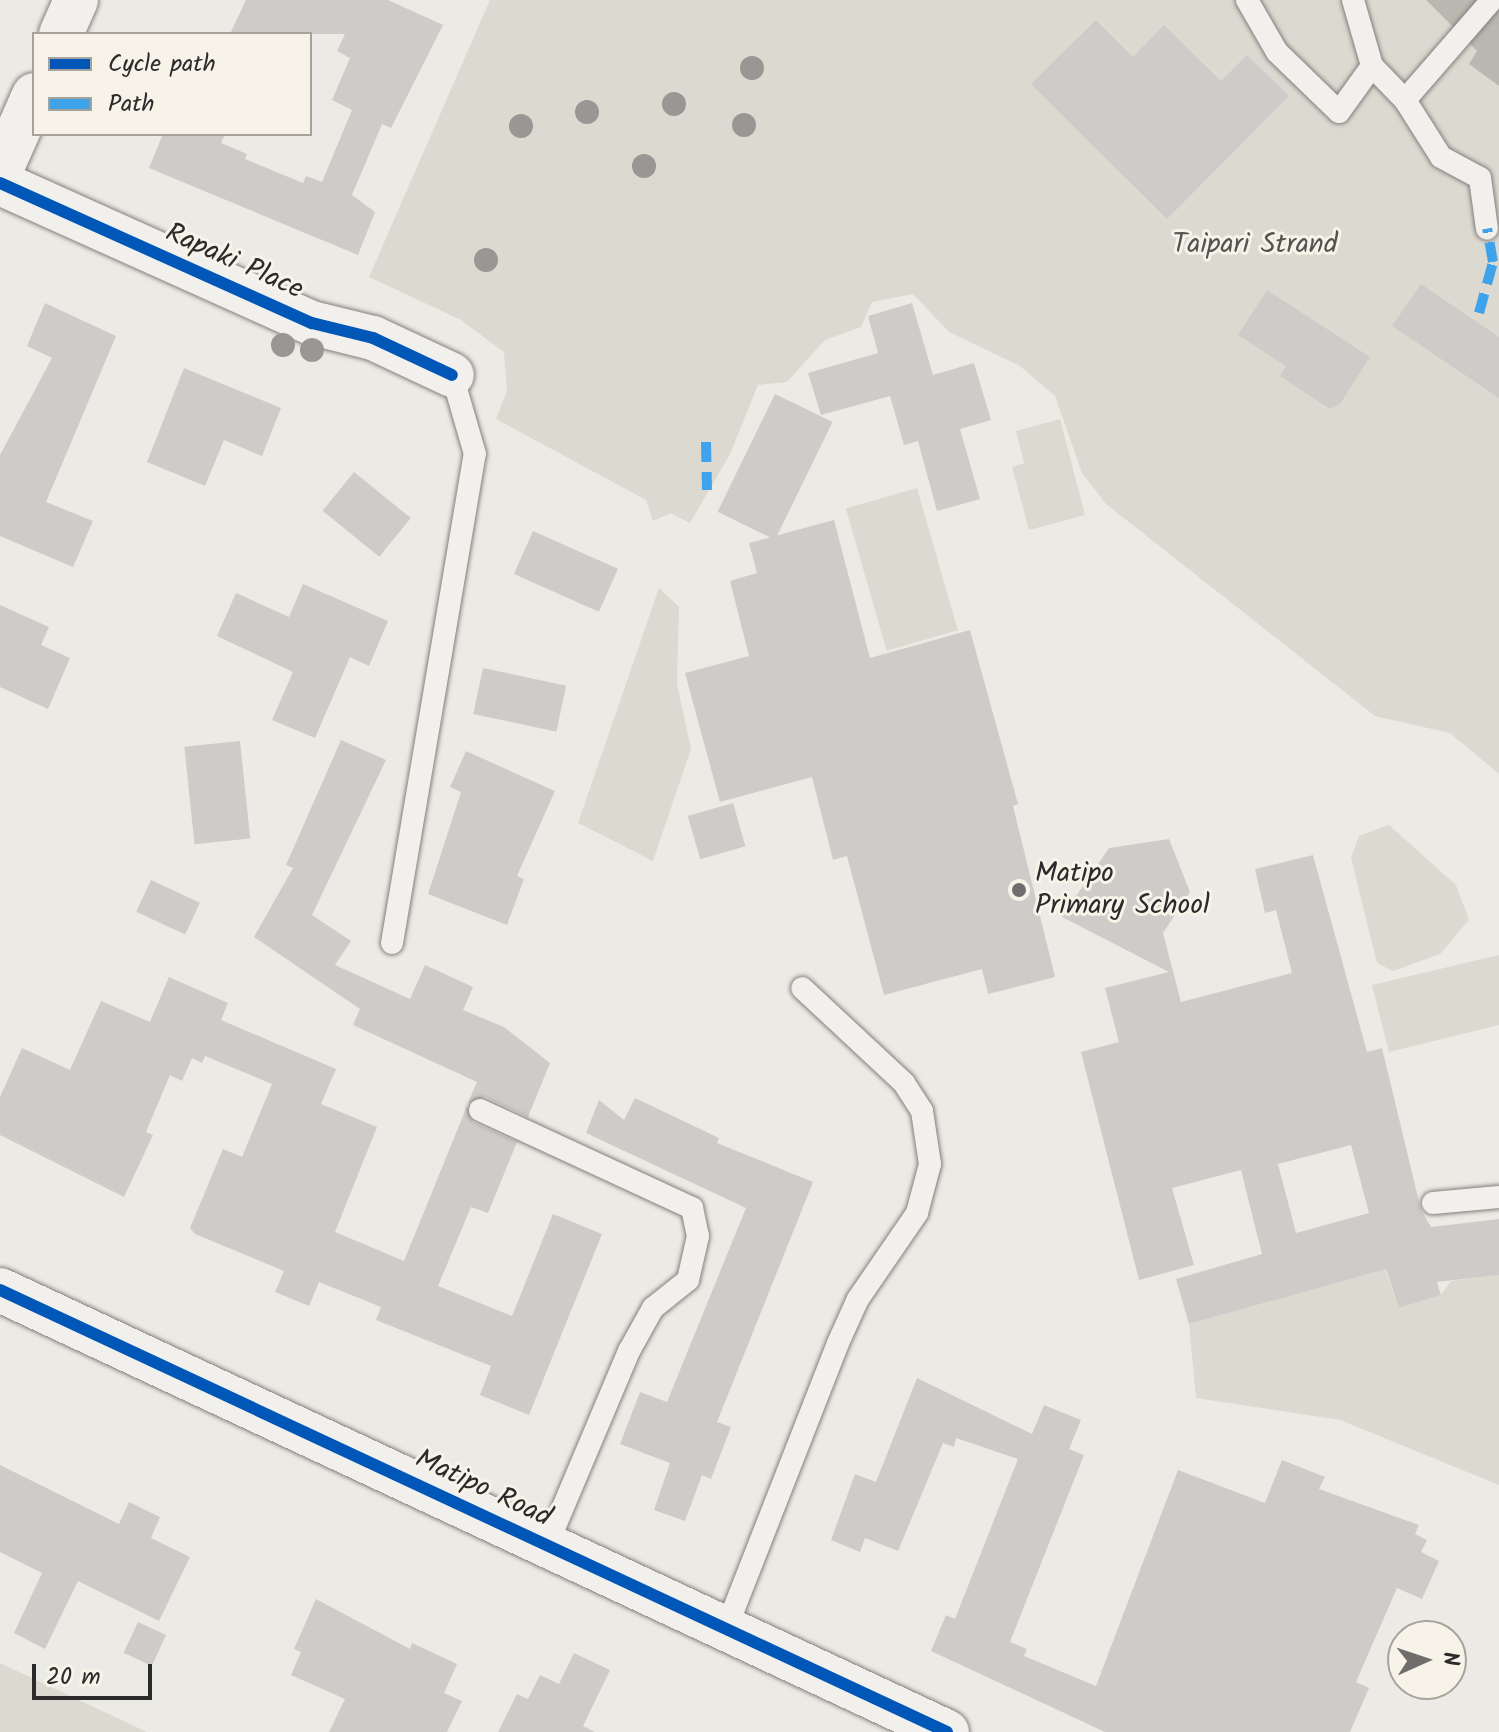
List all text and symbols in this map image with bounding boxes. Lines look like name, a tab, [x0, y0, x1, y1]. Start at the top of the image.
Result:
legend	[32, 32, 312, 136]
text: Cycle path	[108, 45, 216, 84]
text: Path	[108, 85, 154, 124]
street label: Rapaki Place	[160, 217, 308, 307]
park label: Taipari Strand	[1172, 228, 1338, 262]
place label: Matipo Primary School	[1035, 857, 1210, 923]
marker: Matipo Primary School	[1010, 881, 1028, 899]
street label: Matipo Road	[410, 1443, 556, 1535]
north arrow	[1387, 1620, 1467, 1700]
scale bar	[36, 1648, 156, 1698]
text: N	[1432, 1651, 1467, 1667]
text: 20 m	[46, 1658, 101, 1697]

